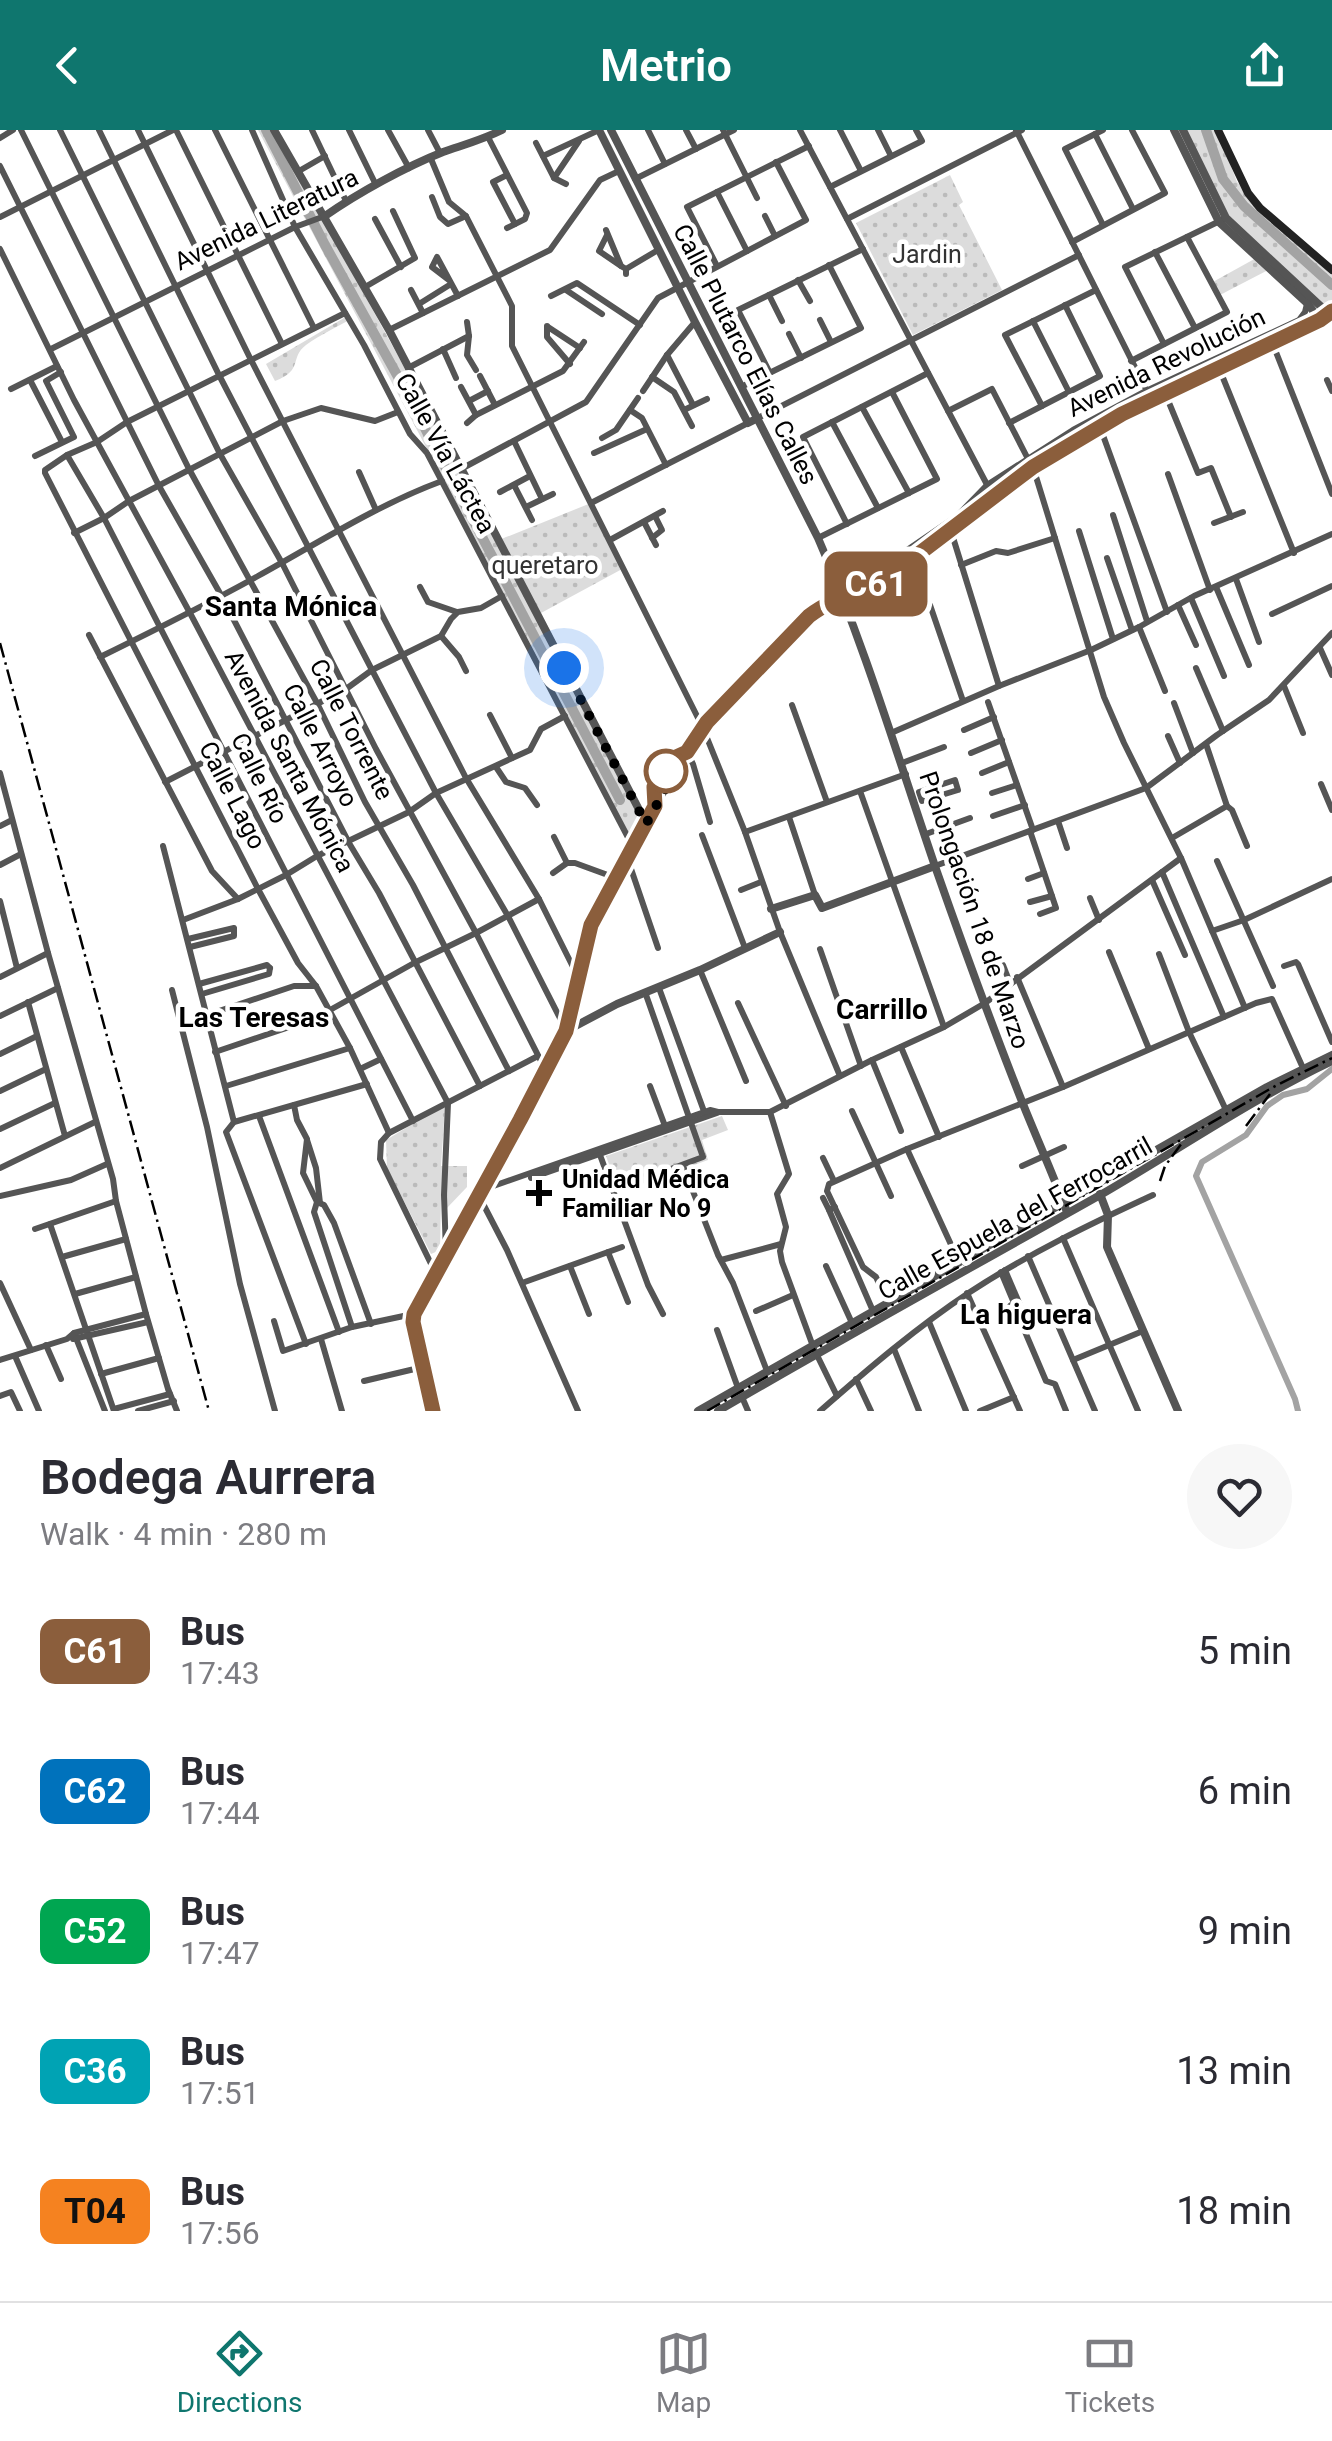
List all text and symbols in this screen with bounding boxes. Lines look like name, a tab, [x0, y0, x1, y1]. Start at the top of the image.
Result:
icon: back	[40, 38, 95, 93]
icon: share	[1237, 38, 1292, 93]
text: Metrio	[600, 39, 732, 92]
street label: Avenida Literatura	[170, 162, 363, 276]
street label: Calle Plutarco Elías Calles	[667, 219, 824, 489]
park label: Jardin	[892, 240, 962, 269]
street label: Avenida Revolución	[1063, 302, 1270, 423]
street label: Calle Vía Láctea	[390, 368, 502, 538]
park label: queretaro	[491, 551, 599, 580]
line badge: C61	[818, 552, 934, 616]
text: C61	[844, 564, 908, 605]
district label: Santa Mónica	[205, 590, 377, 623]
your location	[539, 643, 589, 693]
street label: Avenida Santa Mónica	[219, 645, 360, 877]
street label: Calle Torrente	[304, 654, 399, 805]
street label: Calle Arroyo	[277, 679, 364, 812]
street label: Calle Río	[225, 728, 294, 828]
street label: Calle Lago	[193, 737, 272, 854]
unlabelled marker	[645, 750, 687, 792]
street label: Prolongación 18 de Marzo	[913, 768, 1036, 1053]
district label: Carrillo	[836, 993, 928, 1026]
district label: Las Teresas	[179, 1001, 329, 1034]
street label: Calle Espuela del Ferrocarril	[873, 1131, 1157, 1306]
place label: Unidad Médica Familiar No 9	[562, 1165, 729, 1223]
marker: Unidad Médica Familiar No 9	[526, 1180, 552, 1206]
district label: La higuera	[960, 1298, 1092, 1331]
button: heart	[1187, 1444, 1292, 1549]
text: Bodega Aurrera	[40, 1449, 376, 1506]
text: Walk · 4 min · 280 m	[40, 1515, 327, 1553]
text: Bus	[180, 1610, 245, 1654]
text: 5 min	[1198, 1629, 1292, 1673]
text: C61	[63, 1631, 127, 1672]
text: 17:43	[180, 1654, 260, 1692]
text: Bus	[180, 1750, 245, 1794]
text: 6 min	[1198, 1769, 1292, 1813]
text: C62	[63, 1771, 127, 1812]
text: 17:44	[180, 1794, 260, 1832]
text: Bus	[180, 1890, 245, 1934]
text: 9 min	[1198, 1909, 1292, 1953]
text: C52	[63, 1911, 127, 1952]
text: 17:47	[180, 1934, 260, 1972]
text: Bus	[180, 2030, 245, 2074]
text: 13 min	[1176, 2049, 1292, 2093]
text: C36	[63, 2051, 127, 2092]
text: 17:51	[180, 2074, 260, 2112]
text: Bus	[180, 2170, 245, 2214]
text: 18 min	[1176, 2189, 1292, 2233]
text: T04	[64, 2191, 126, 2232]
text: 17:56	[180, 2214, 260, 2252]
tab: Directions	[177, 2326, 302, 2419]
tab: Map	[656, 2326, 711, 2419]
tab: Tickets	[1065, 2326, 1155, 2419]

